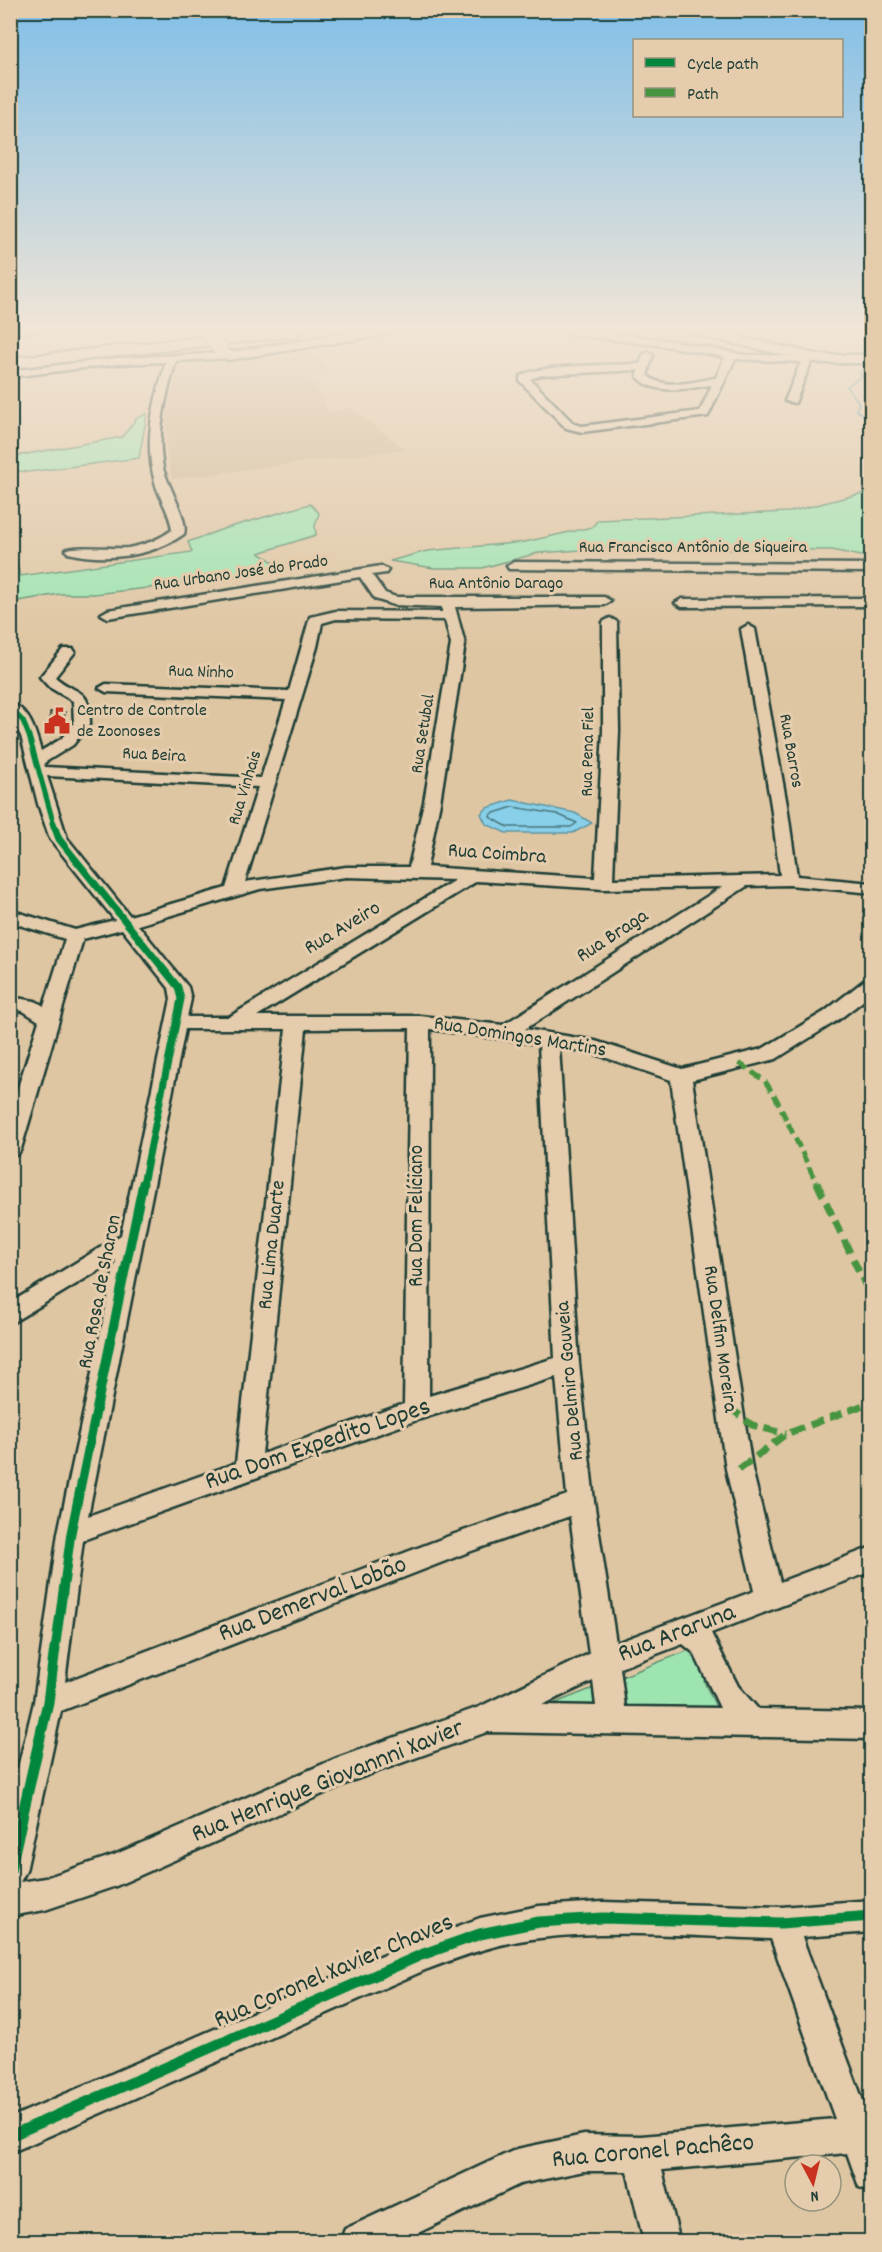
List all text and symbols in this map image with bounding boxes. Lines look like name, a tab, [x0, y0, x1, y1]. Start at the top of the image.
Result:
legend	[633, 39, 843, 117]
text: Cycle path	[687, 53, 758, 78]
text: Path	[687, 83, 719, 108]
street label: Rua Francisco Antônio de Siqueira	[579, 536, 808, 561]
street label: Rua Urbano José do Prado	[152, 549, 330, 599]
street label: Rua Antônio Darago	[429, 572, 563, 597]
street label: Rua Ninho	[168, 659, 234, 687]
street label: Rua Setubal	[405, 692, 443, 775]
place label: Centro de Controle de Zoonoses	[77, 699, 207, 745]
public building icon: Centro de Controle de Zoonoses	[42, 706, 72, 736]
street label: Rua Pena Fiel	[576, 706, 602, 797]
street label: Rua Barros	[771, 712, 809, 790]
street label: Rua Beira	[121, 742, 187, 770]
street label: Rua Vinhais	[223, 748, 269, 828]
street label: Rua Coimbra	[447, 837, 548, 873]
street label: Rua Aveiro	[299, 894, 387, 964]
street label: Rua Braga	[571, 902, 656, 972]
street label: Rua Domingos Martins	[432, 1010, 608, 1066]
street label: Rua Dom Felíciano	[403, 1145, 433, 1287]
street label: Rua Lima Duarte	[251, 1179, 295, 1311]
street label: Rua Rosa de Sharon	[71, 1212, 131, 1372]
street label: Rua Delfim Moreira	[694, 1264, 744, 1416]
street label: Rua Delmiro Gouveia	[549, 1299, 593, 1462]
street label: Rua Dom Expedito Lopes	[200, 1389, 436, 1501]
street label: Rua Demerval Lobão	[213, 1547, 413, 1653]
street label: Rua Araruna	[613, 1594, 742, 1673]
street label: Rua Henrique Giovannni Xavier	[186, 1710, 470, 1854]
street label: Rua Coronel Xavier Chaves	[208, 1905, 460, 2039]
street label: Rua Coronel Pachêco	[550, 2125, 756, 2179]
north arrow	[783, 2153, 843, 2213]
text: N	[809, 2184, 820, 2207]

